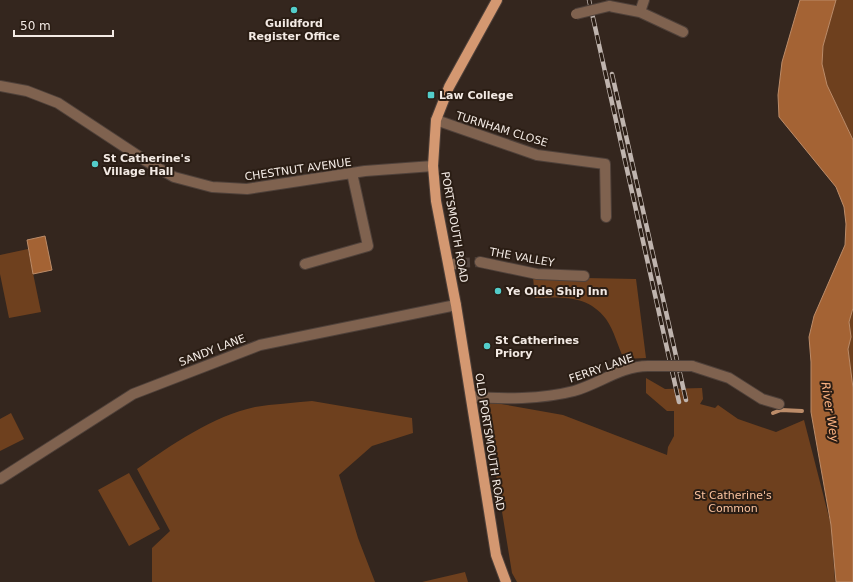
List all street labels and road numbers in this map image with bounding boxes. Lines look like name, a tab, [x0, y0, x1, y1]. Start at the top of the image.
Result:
street label: TURNHAM CLOSE	[453, 109, 549, 150]
street label: CHESTNUT AVENUE	[244, 156, 352, 183]
street label: PORTSMOUTH ROAD	[438, 170, 471, 284]
street label: THE VALLEY	[487, 245, 556, 270]
street label: SANDY LANE	[177, 332, 247, 369]
street label: FERRY LANE	[567, 351, 635, 386]
street label: OLD PORTSMOUTH ROAD	[472, 372, 507, 512]

